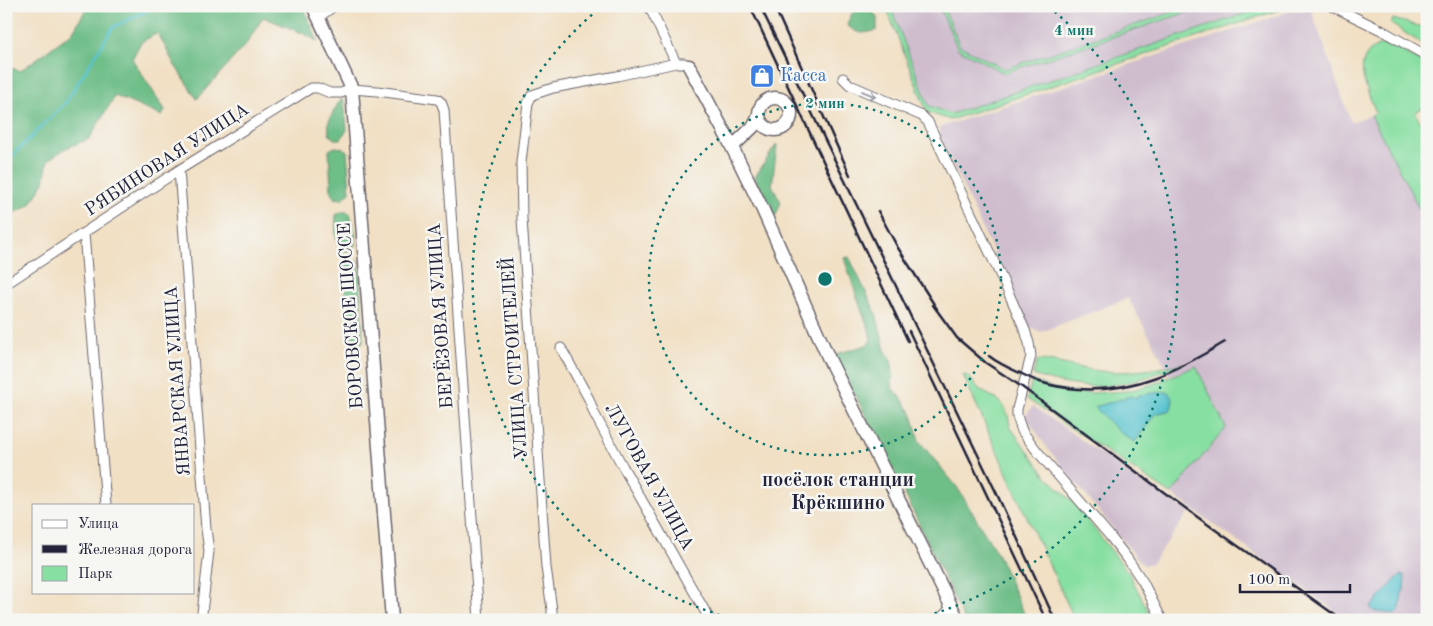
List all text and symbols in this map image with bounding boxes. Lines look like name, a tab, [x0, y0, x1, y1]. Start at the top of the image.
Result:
text: 4 мин	[1054, 24, 1094, 39]
shop icon: Касса	[749, 63, 775, 89]
place label: Касса	[780, 67, 827, 85]
one-way arrow	[861, 89, 876, 99]
text: 2 мин	[805, 97, 845, 112]
street label: РЯБИНОВАЯ УЛИЦА	[82, 100, 252, 220]
street label: БОРОВСКОЕ ШОССЕ	[336, 222, 366, 410]
street label: БЕРЁЗОВАЯ УЛИЦА	[423, 222, 456, 410]
street label: УЛИЦА СТРОИТЕЛЕЙ	[495, 256, 531, 460]
centre of rings	[816, 270, 834, 288]
street label: ЯНВАРСКАЯ УЛИЦА	[162, 285, 194, 477]
street label: ЛУГОВАЯ УЛИЦА	[601, 401, 697, 554]
district label: посёлок станции Крёкшино	[762, 471, 914, 514]
legend	[32, 504, 195, 594]
text: Улица	[78, 517, 119, 532]
text: Железная дорога	[78, 543, 193, 558]
scale bar	[1240, 561, 1350, 593]
text: Парк	[78, 567, 113, 582]
text: 100 m	[1248, 573, 1290, 588]

